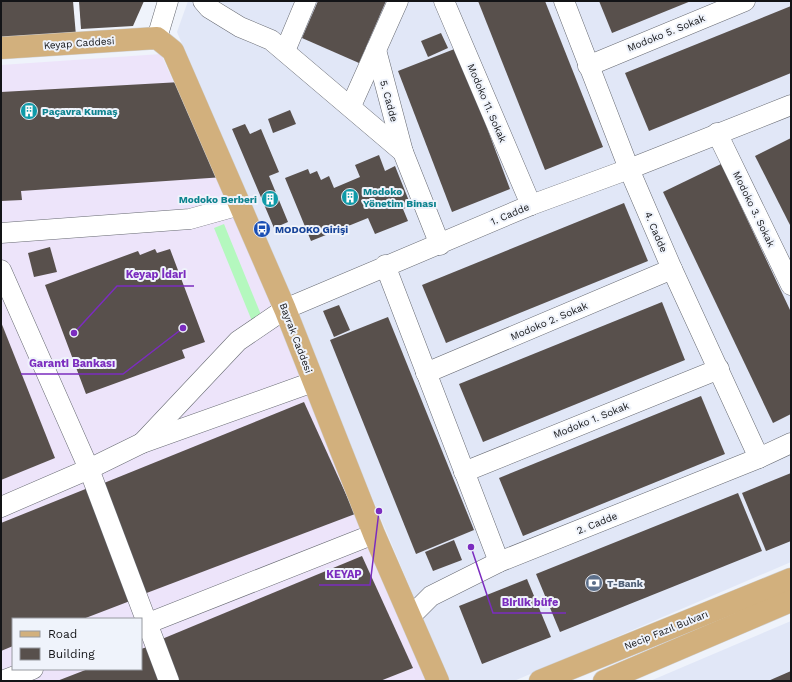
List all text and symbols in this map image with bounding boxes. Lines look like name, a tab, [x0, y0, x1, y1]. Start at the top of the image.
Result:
street label: Modoko 5. Sokak	[626, 12, 707, 54]
street label: Keyap Caddesi	[43, 35, 115, 51]
street label: Modoko 11. Sokak	[465, 62, 509, 144]
street label: 5. Cadde	[378, 79, 400, 123]
building icon: Paçavra Kumaş	[19, 101, 39, 121]
place label: Paçavra Kumaş	[42, 106, 118, 117]
street label: Modoko 3. Sokak	[731, 169, 777, 249]
place label: Modoko Yönetim Binası	[363, 186, 436, 209]
building icon: Modoko Yönetim Binası	[340, 187, 360, 207]
building icon: Modoko Berberi	[260, 189, 280, 209]
place label: Modoko Berberi	[179, 194, 257, 205]
street label: 1. Cadde	[489, 201, 531, 227]
street label: 4. Cadde	[643, 210, 670, 254]
bus stop icon: MODOKO Girişi	[252, 219, 272, 239]
place label: MODOKO Girişi	[275, 224, 348, 235]
callout: Keyap İdari	[117, 263, 194, 286]
text: Keyap İdari	[126, 268, 186, 281]
street label: Modoko 2. Sokak	[509, 300, 590, 342]
street label: Bayrak Caddesi	[278, 301, 314, 375]
callout: Garanti Bankası	[21, 351, 123, 374]
text: Garanti Bankası	[29, 357, 115, 370]
street label: Modoko 1. Sokak	[552, 400, 631, 440]
street label: 2. Cadde	[575, 510, 619, 536]
callout: KEYAP	[319, 562, 370, 585]
text: KEYAP	[326, 568, 362, 581]
bank icon: T-Bank	[584, 573, 604, 593]
place label: T-Bank	[607, 578, 644, 589]
callout: Birlik büfe	[493, 590, 566, 613]
text: Birlik büfe	[502, 596, 558, 609]
street label: Necip Fazıl Bulvarı	[623, 608, 709, 652]
legend	[12, 618, 142, 670]
text: Road	[48, 627, 77, 641]
text: Building	[48, 647, 95, 661]

